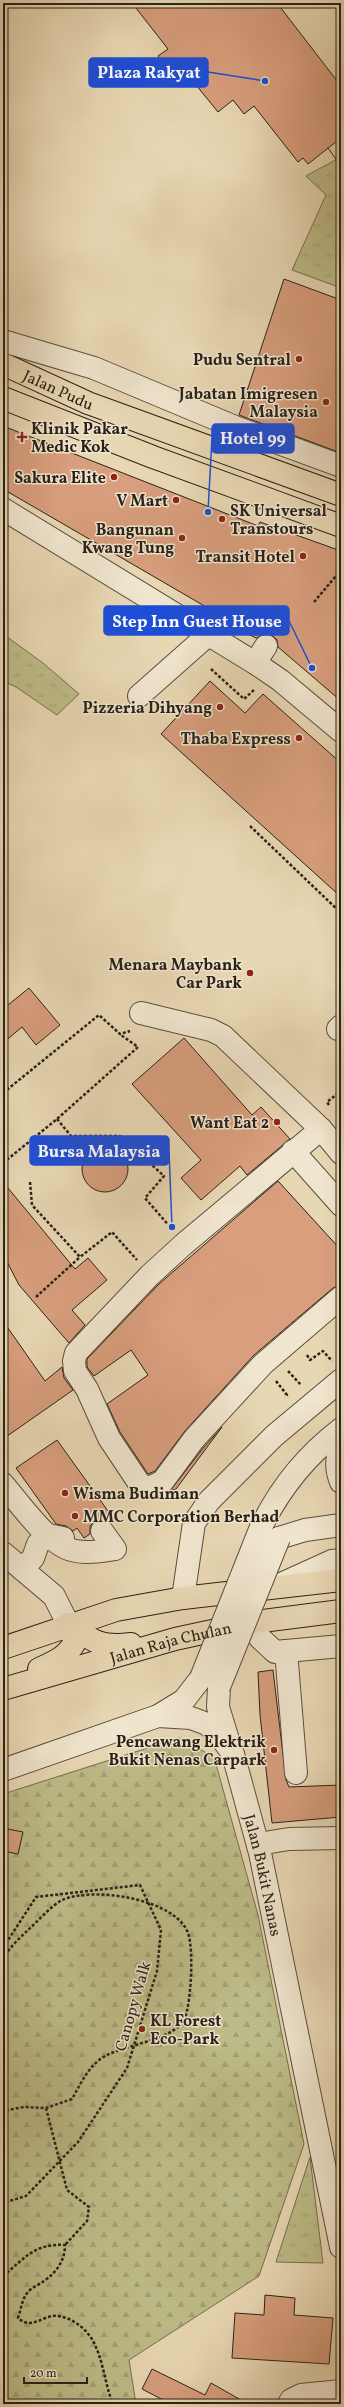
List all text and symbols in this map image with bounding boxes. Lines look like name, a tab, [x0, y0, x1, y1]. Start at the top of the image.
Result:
callout: Plaza Rakyat	[89, 58, 208, 87]
text: Plaza Rakyat	[97, 62, 201, 85]
place label: Pudu Sentral	[193, 350, 292, 372]
marker: Pudu Sentral	[294, 354, 304, 364]
street label: Jalan Pudu	[19, 366, 96, 417]
place label: Jabatan Imigresen Malaysia	[178, 384, 318, 424]
marker: Jabatan Imigresen Malaysia	[321, 397, 331, 407]
place label: Klinik Pakar Medic Kok	[31, 419, 128, 459]
callout: Hotel 99	[212, 424, 294, 453]
text: Hotel 99	[220, 428, 286, 451]
marker: Klinik Pakar Medic Kok	[16, 431, 28, 443]
place label: Sakura Elite	[14, 468, 106, 490]
marker: Sakura Elite	[109, 472, 119, 482]
place label: V Mart	[116, 491, 168, 513]
marker: V Mart	[171, 495, 181, 505]
place label: SK Universal Transtours	[230, 501, 327, 541]
marker: SK Universal Transtours	[217, 514, 227, 524]
place label: Bangunan Kwang Tung	[82, 520, 174, 560]
marker: Bangunan Kwang Tung	[177, 533, 187, 543]
place label: Transit Hotel	[195, 547, 296, 569]
marker: Transit Hotel	[298, 551, 308, 561]
callout: Step Inn Guest House	[104, 606, 289, 635]
text: Step Inn Guest House	[112, 611, 282, 634]
place label: Pizzeria Dihyang	[82, 698, 212, 720]
marker: Pizzeria Dihyang	[215, 702, 225, 712]
place label: Thaba Express	[181, 729, 291, 751]
marker: Thaba Express	[294, 733, 304, 743]
place label: Menara Maybank Car Park	[109, 955, 242, 995]
marker: Menara Maybank Car Park	[245, 968, 255, 978]
place label: Want Eat 2	[190, 1113, 269, 1135]
marker: Want Eat 2	[272, 1117, 282, 1127]
callout: Bursa Malaysia	[30, 1136, 169, 1165]
text: Bursa Malaysia	[37, 1141, 161, 1164]
place label: Wisma Budiman	[73, 1484, 200, 1506]
marker: Wisma Budiman	[60, 1488, 70, 1498]
place label: MMC Corporation Berhad	[83, 1507, 279, 1529]
marker: MMC Corporation Berhad	[70, 1511, 80, 1521]
street label: Jalan Raja Chulan	[108, 1618, 234, 1670]
place label: Pencawang Elektrik Bukit Nenas Carpark	[109, 1732, 266, 1772]
marker: Pencawang Elektrik Bukit Nenas Carpark	[269, 1745, 279, 1755]
street label: Jalan Bukit Nanas	[237, 1812, 286, 1938]
street label: Canopy Walk	[111, 1959, 157, 2054]
place label: KL Forest Eco-Park	[150, 2011, 221, 2051]
marker: KL Forest Eco-Park	[137, 2024, 147, 2034]
scale bar	[24, 2359, 87, 2385]
text: 20 m	[30, 2366, 57, 2382]

